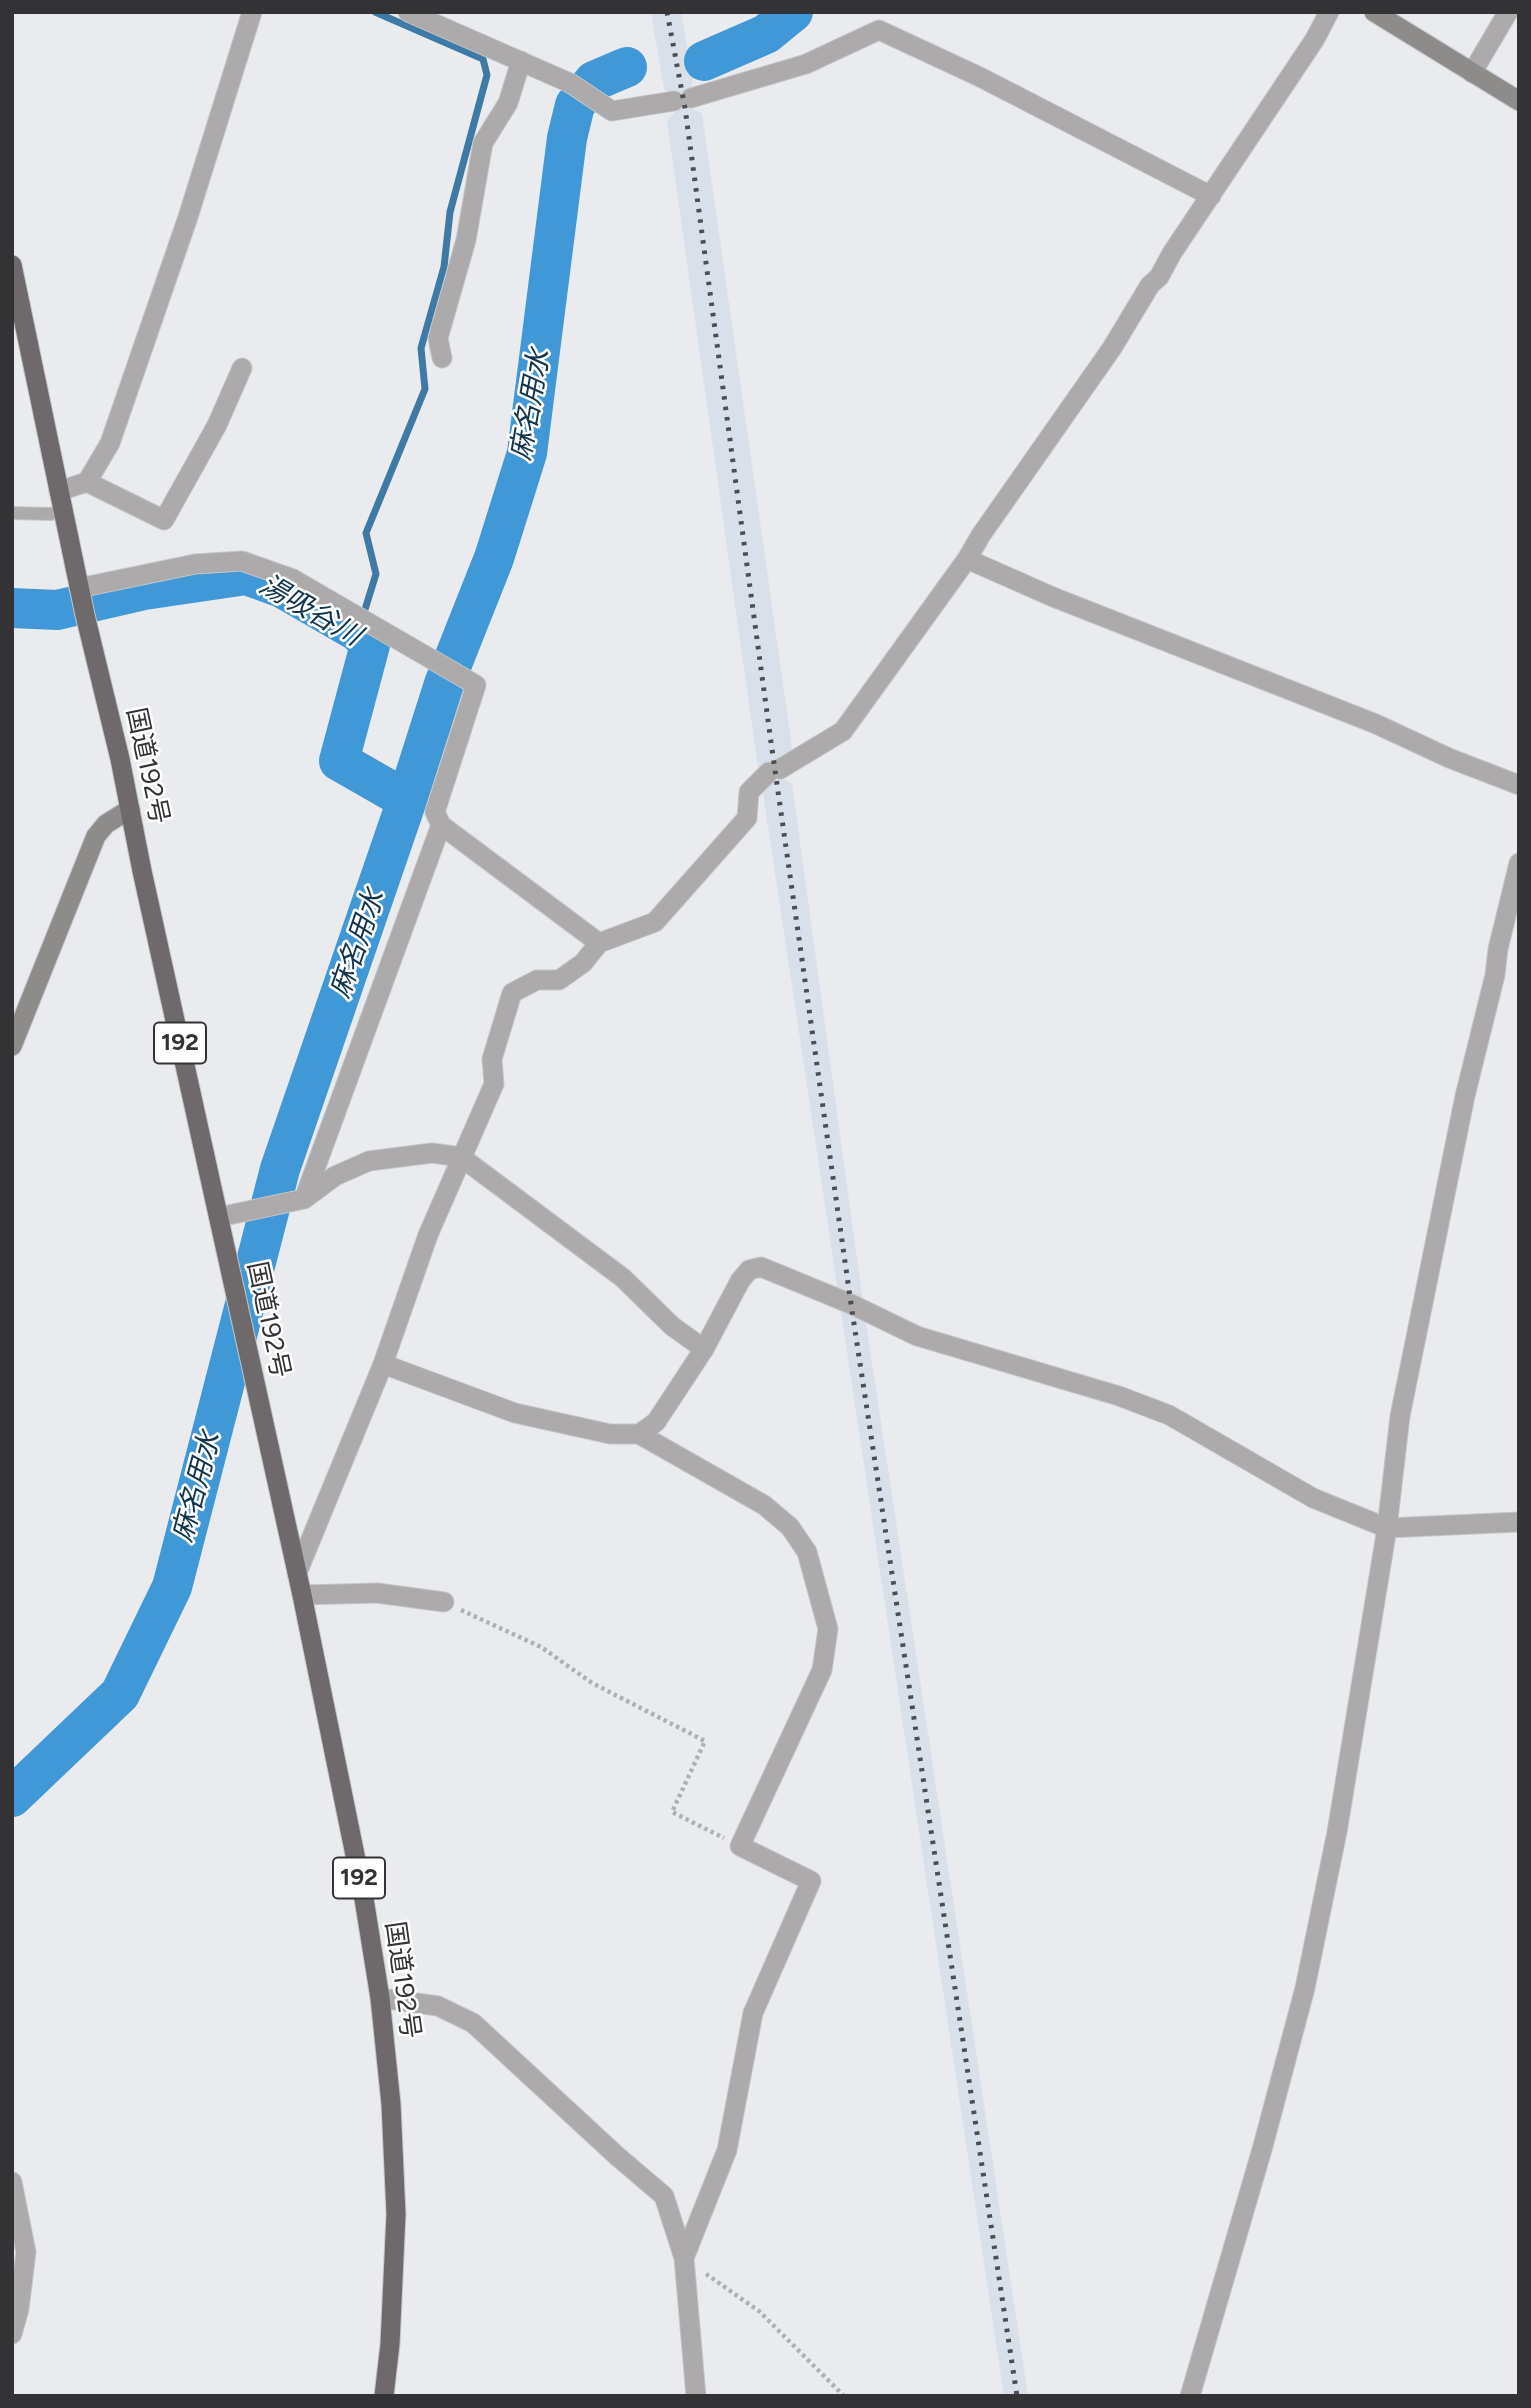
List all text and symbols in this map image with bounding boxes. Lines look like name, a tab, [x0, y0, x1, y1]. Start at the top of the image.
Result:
water label: 麻名用水	[505, 347, 557, 463]
water label: 湯吸谷川	[253, 568, 367, 654]
street label: 国道192号	[119, 705, 175, 827]
water label: 麻名用水	[324, 886, 392, 1002]
road number: 192	[154, 1023, 206, 1064]
street label: 国道192号	[240, 1259, 296, 1381]
water label: 麻名用水	[166, 1429, 228, 1545]
road number: 192	[333, 1857, 385, 1898]
street label: 国道192号	[378, 1919, 426, 2041]

